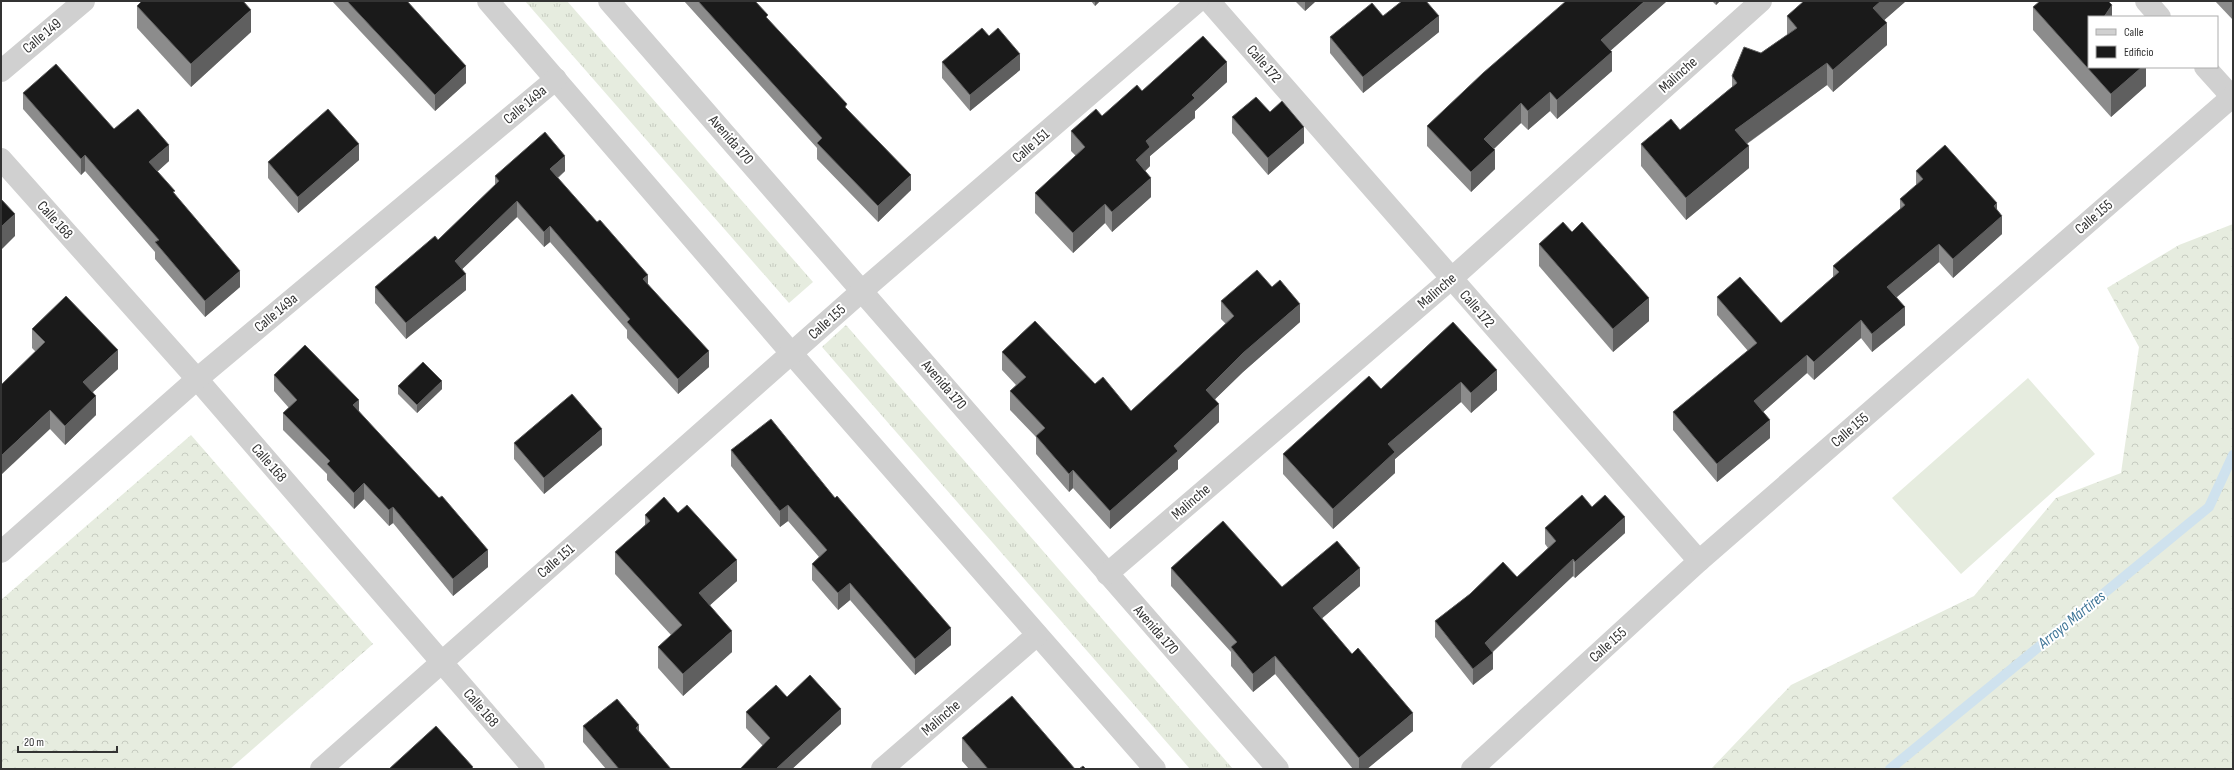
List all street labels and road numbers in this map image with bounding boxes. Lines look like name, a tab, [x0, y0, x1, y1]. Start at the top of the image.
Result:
street label: Calle 149	[19, 14, 65, 58]
street label: Calle 172	[1242, 41, 1286, 87]
street label: Malinche	[1655, 53, 1701, 97]
street label: Calle 149a	[499, 81, 551, 129]
street label: Avenida 170	[704, 111, 758, 169]
street label: Calle 151	[1008, 124, 1054, 167]
street label: Calle 155	[2071, 195, 2117, 239]
street label: Calle 168	[33, 197, 77, 243]
street label: Malinche	[1414, 269, 1460, 313]
street label: Calle 172	[1455, 286, 1499, 332]
street label: Calle 149a	[250, 289, 302, 337]
street label: Calle 155	[804, 300, 850, 344]
street label: Avenida 170	[917, 356, 971, 414]
street label: Calle 155	[1827, 408, 1873, 452]
street label: Calle 168	[247, 440, 291, 486]
street label: Malinche	[1168, 480, 1214, 524]
street label: Calle 151	[533, 539, 579, 582]
street label: Avenida 170	[1129, 601, 1183, 659]
street label: Calle 155	[1585, 623, 1631, 667]
street label: Calle 168	[459, 685, 503, 731]
street label: Malinche	[918, 696, 964, 740]

